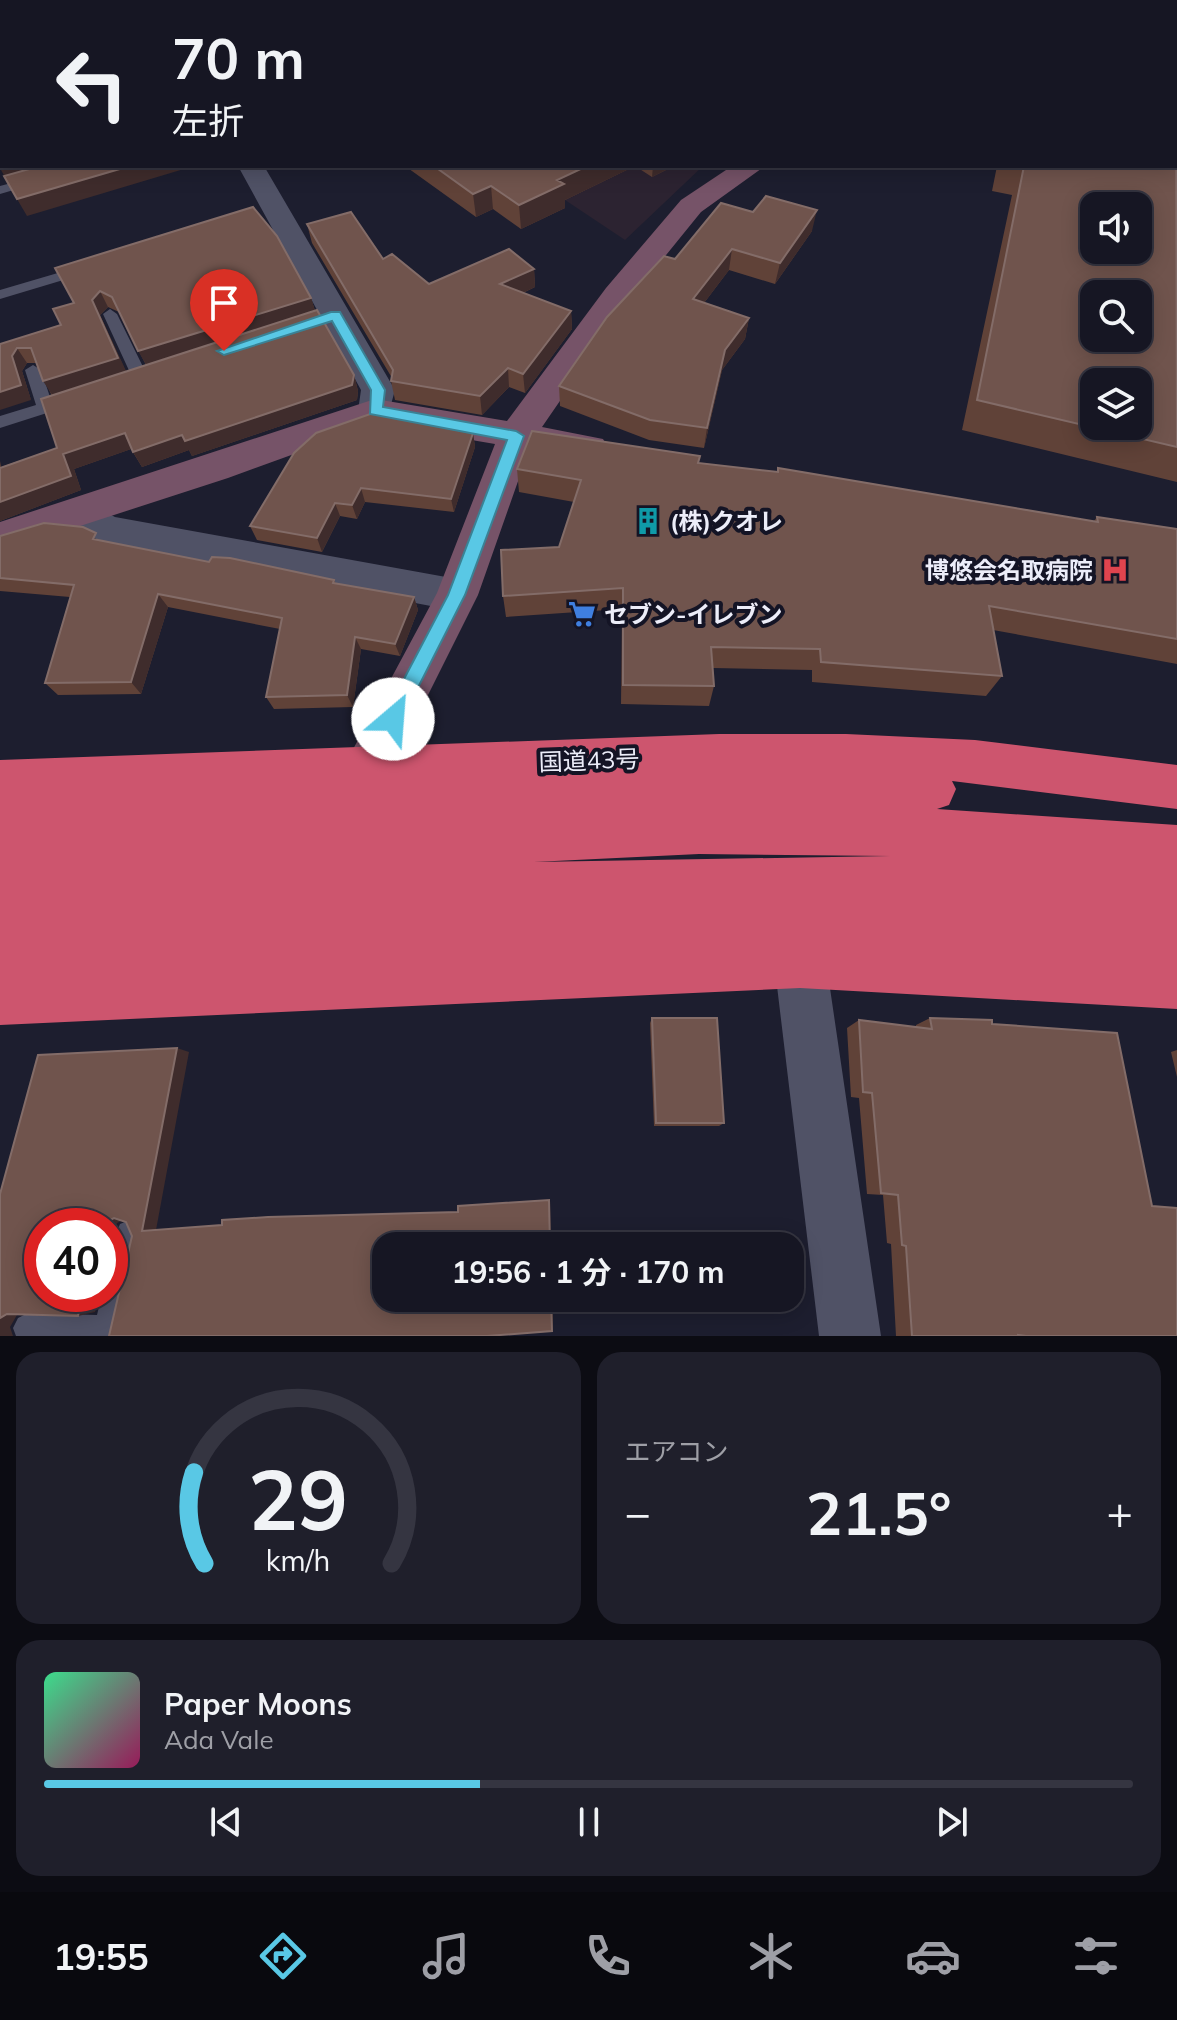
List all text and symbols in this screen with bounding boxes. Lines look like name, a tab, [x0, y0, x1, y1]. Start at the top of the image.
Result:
text: 70 m	[172, 23, 305, 93]
icon: left	[40, 32, 144, 136]
text: 左折	[172, 98, 244, 143]
map controls	[1080, 192, 1152, 440]
button: sound	[1080, 192, 1152, 264]
pin	[190, 269, 258, 351]
button: search	[1080, 280, 1152, 352]
icon: arrive	[202, 281, 246, 325]
button: layers	[1080, 368, 1152, 440]
building icon: (株)クオレ	[633, 506, 663, 536]
place label: (株)クオレ	[670, 506, 783, 536]
place label: 博悠会名取病院	[925, 555, 1093, 585]
hospital icon: 博悠会名取病院	[1100, 555, 1130, 585]
supermarket icon: セブン-イレブン	[567, 599, 597, 629]
place label: セブン-イレブン	[604, 599, 783, 629]
position arrow	[351, 677, 435, 761]
street label: 国道43号	[538, 743, 640, 777]
speed limit sign: 40	[24, 1208, 128, 1312]
text: 19:56 · 1 分 · 170 m	[452, 1253, 724, 1291]
text: エアコン	[625, 1435, 729, 1468]
text: 29	[248, 1446, 348, 1551]
text: 21.5°	[806, 1475, 952, 1550]
text: −	[625, 1485, 651, 1540]
text: +	[1107, 1485, 1133, 1540]
text: km/h	[266, 1542, 331, 1578]
text: Paper Moons	[164, 1685, 352, 1723]
text: Ada Vale	[164, 1723, 274, 1756]
icon: previous	[204, 1800, 248, 1844]
icon: pause	[567, 1800, 611, 1844]
icon: next	[930, 1800, 974, 1844]
icon: directions	[255, 1928, 311, 1984]
icon: music	[418, 1928, 474, 1984]
icon: phone	[580, 1928, 636, 1984]
icon: climate	[743, 1928, 799, 1984]
icon: car	[905, 1928, 961, 1984]
icon: filters	[1068, 1928, 1124, 1984]
text: 19:55	[53, 1934, 149, 1979]

